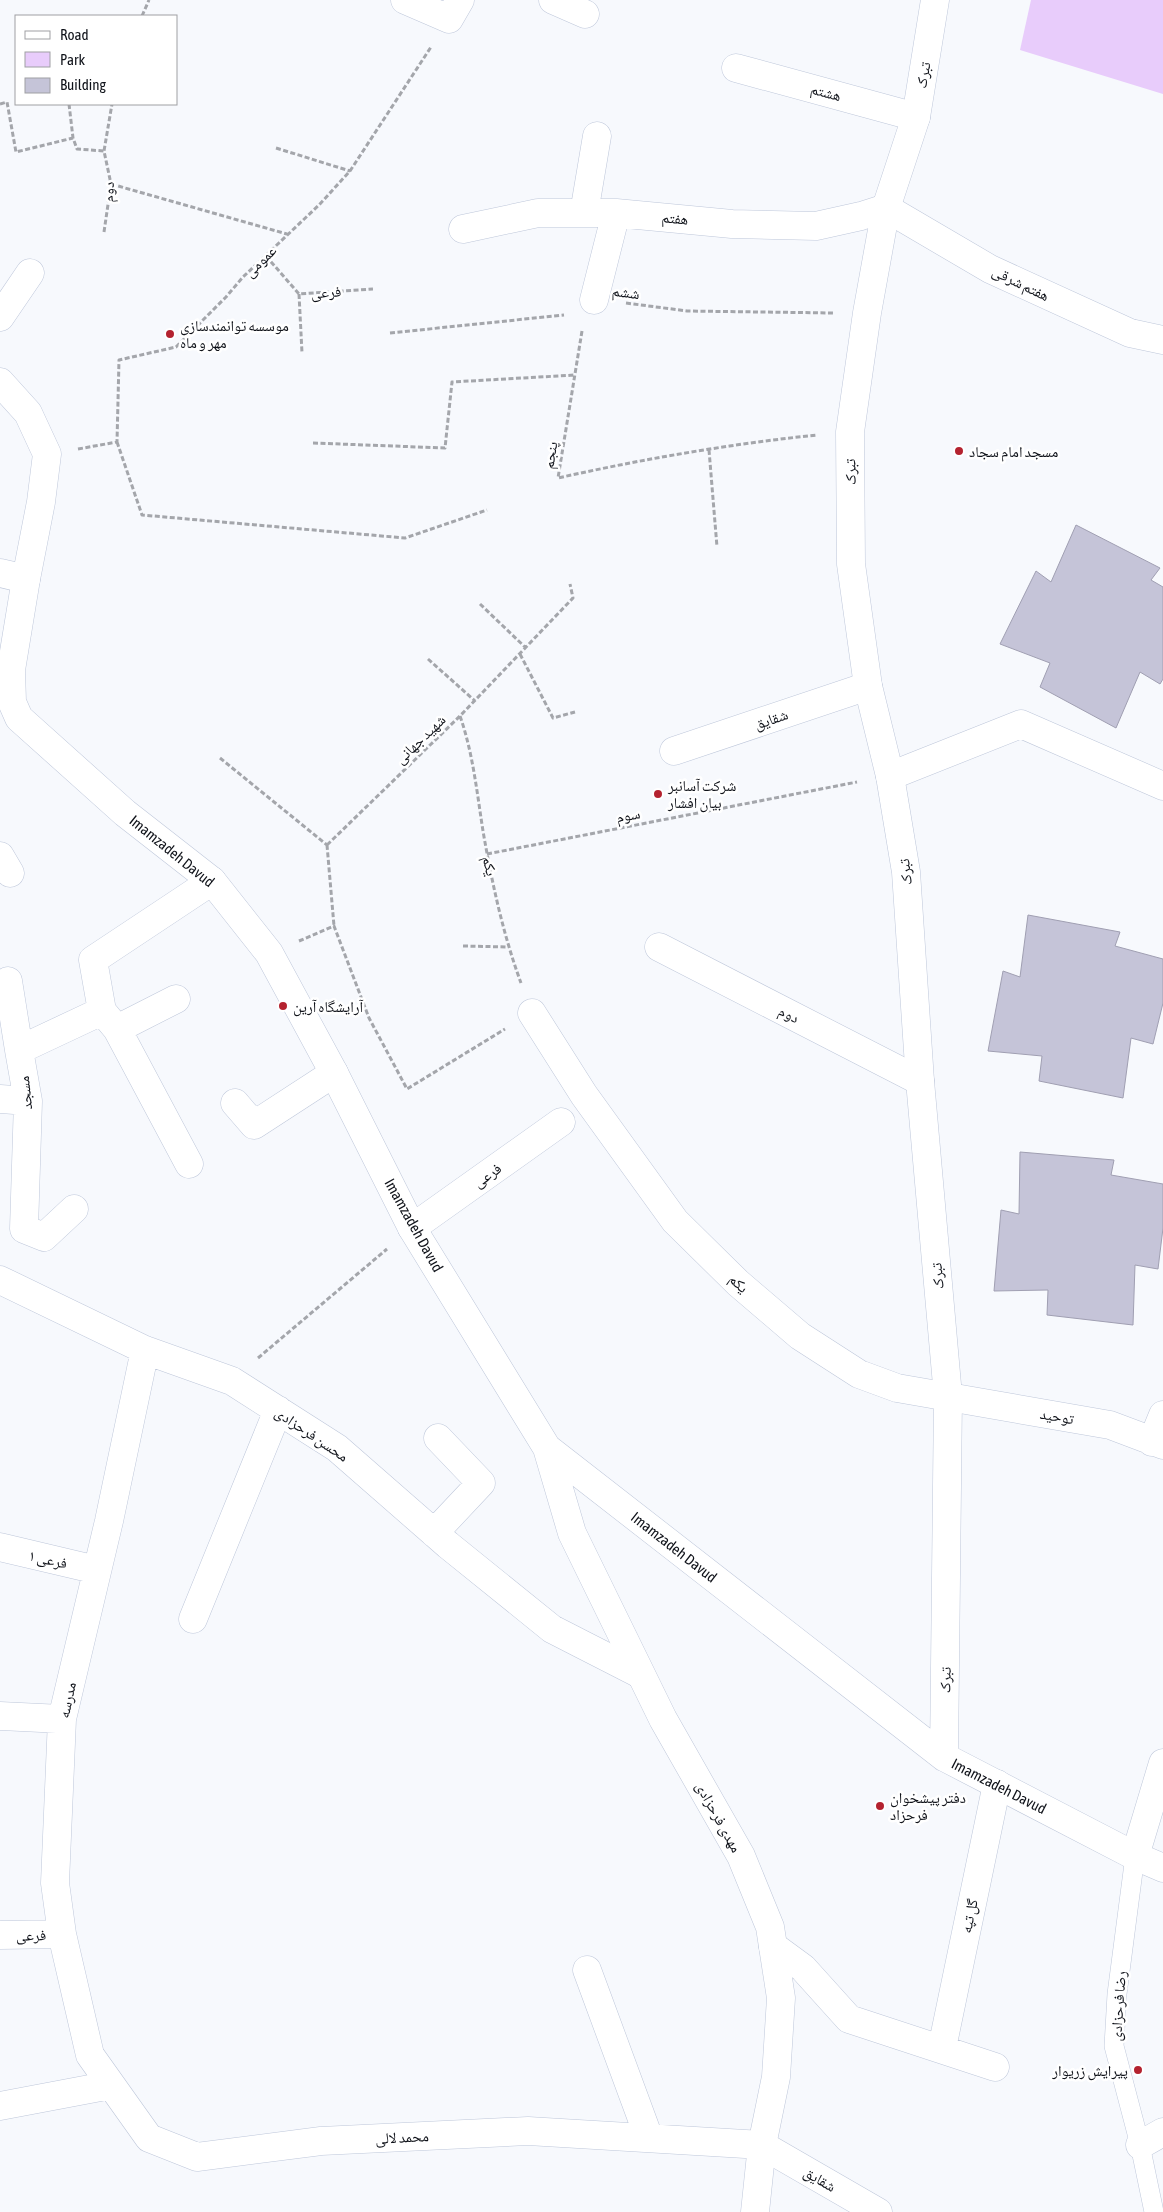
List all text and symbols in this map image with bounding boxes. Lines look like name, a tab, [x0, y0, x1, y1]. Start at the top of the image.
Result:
legend	[15, 15, 178, 105]
text: Road	[60, 26, 89, 43]
text: Park	[60, 51, 85, 68]
street label: تبرک	[912, 60, 935, 90]
text: Building	[60, 76, 106, 93]
street label: هشتم	[808, 80, 843, 106]
street label: دوم	[99, 181, 119, 203]
street label: هفتم	[661, 208, 689, 230]
street label: عمومی	[240, 241, 281, 282]
street label: هفتم شرقی	[989, 262, 1052, 306]
street label: فرعی	[310, 282, 342, 304]
street label: ششم	[611, 282, 641, 304]
place label: موسسه توانمندسازی مهر و ماه	[180, 317, 289, 352]
marker: موسسه توانمندسازی مهر و ماه	[164, 328, 176, 340]
street label: پنجم	[539, 440, 563, 470]
place label: مسجد امام سجاد	[969, 443, 1059, 462]
marker: مسجد امام سجاد	[953, 445, 965, 457]
street label: تبرک	[841, 458, 860, 485]
street label: شقایق	[752, 705, 791, 735]
street label: شهید جهانی	[391, 711, 450, 769]
place label: شرکت آسانبر بیان افشار	[667, 777, 736, 813]
marker: شرکت آسانبر بیان افشار	[652, 788, 664, 800]
street label: سوم	[614, 804, 642, 828]
street label: Imamzadeh Davud	[126, 812, 218, 890]
street label: یکم	[478, 854, 500, 878]
street label: تبرک	[895, 857, 916, 886]
place label: آرایشگاه آرین	[293, 998, 364, 1017]
marker: آرایشگاه آرین	[277, 1000, 289, 1012]
street label: دوم	[775, 1002, 802, 1028]
street label: مسجد	[15, 1075, 35, 1111]
street label: فرعی	[470, 1159, 505, 1192]
street label: Imamzadeh Davud	[381, 1175, 447, 1275]
street label: تبرک	[927, 1261, 948, 1290]
street label: یکم	[725, 1270, 752, 1298]
street label: محسن فرحزادی	[271, 1403, 352, 1466]
street label: توحید	[1039, 1405, 1076, 1428]
street label: Imamzadeh Davud	[628, 1508, 720, 1586]
street label: فرعی ۱	[27, 1546, 69, 1574]
street label: تبرک	[936, 1666, 955, 1693]
street label: مدرسه	[55, 1680, 80, 1720]
street label: Imamzadeh Davud	[949, 1755, 1049, 1817]
street label: مهدی فرحزادی	[691, 1779, 745, 1856]
place label: دفتر پیشخوان فرحزاد	[890, 1789, 966, 1824]
marker: دفتر پیشخوان فرحزاد	[874, 1800, 886, 1812]
street label: گل تپه	[957, 1897, 983, 1935]
street label: فرعی	[16, 1926, 46, 1946]
street label: رضا فرحزادی	[1107, 1970, 1131, 2042]
place label: پیرایش زریوار	[1051, 2062, 1128, 2081]
marker: پیرایش زریوار	[1132, 2064, 1144, 2076]
street label: محمد لالی	[375, 2127, 429, 2149]
street label: شقایق	[800, 2163, 839, 2197]

